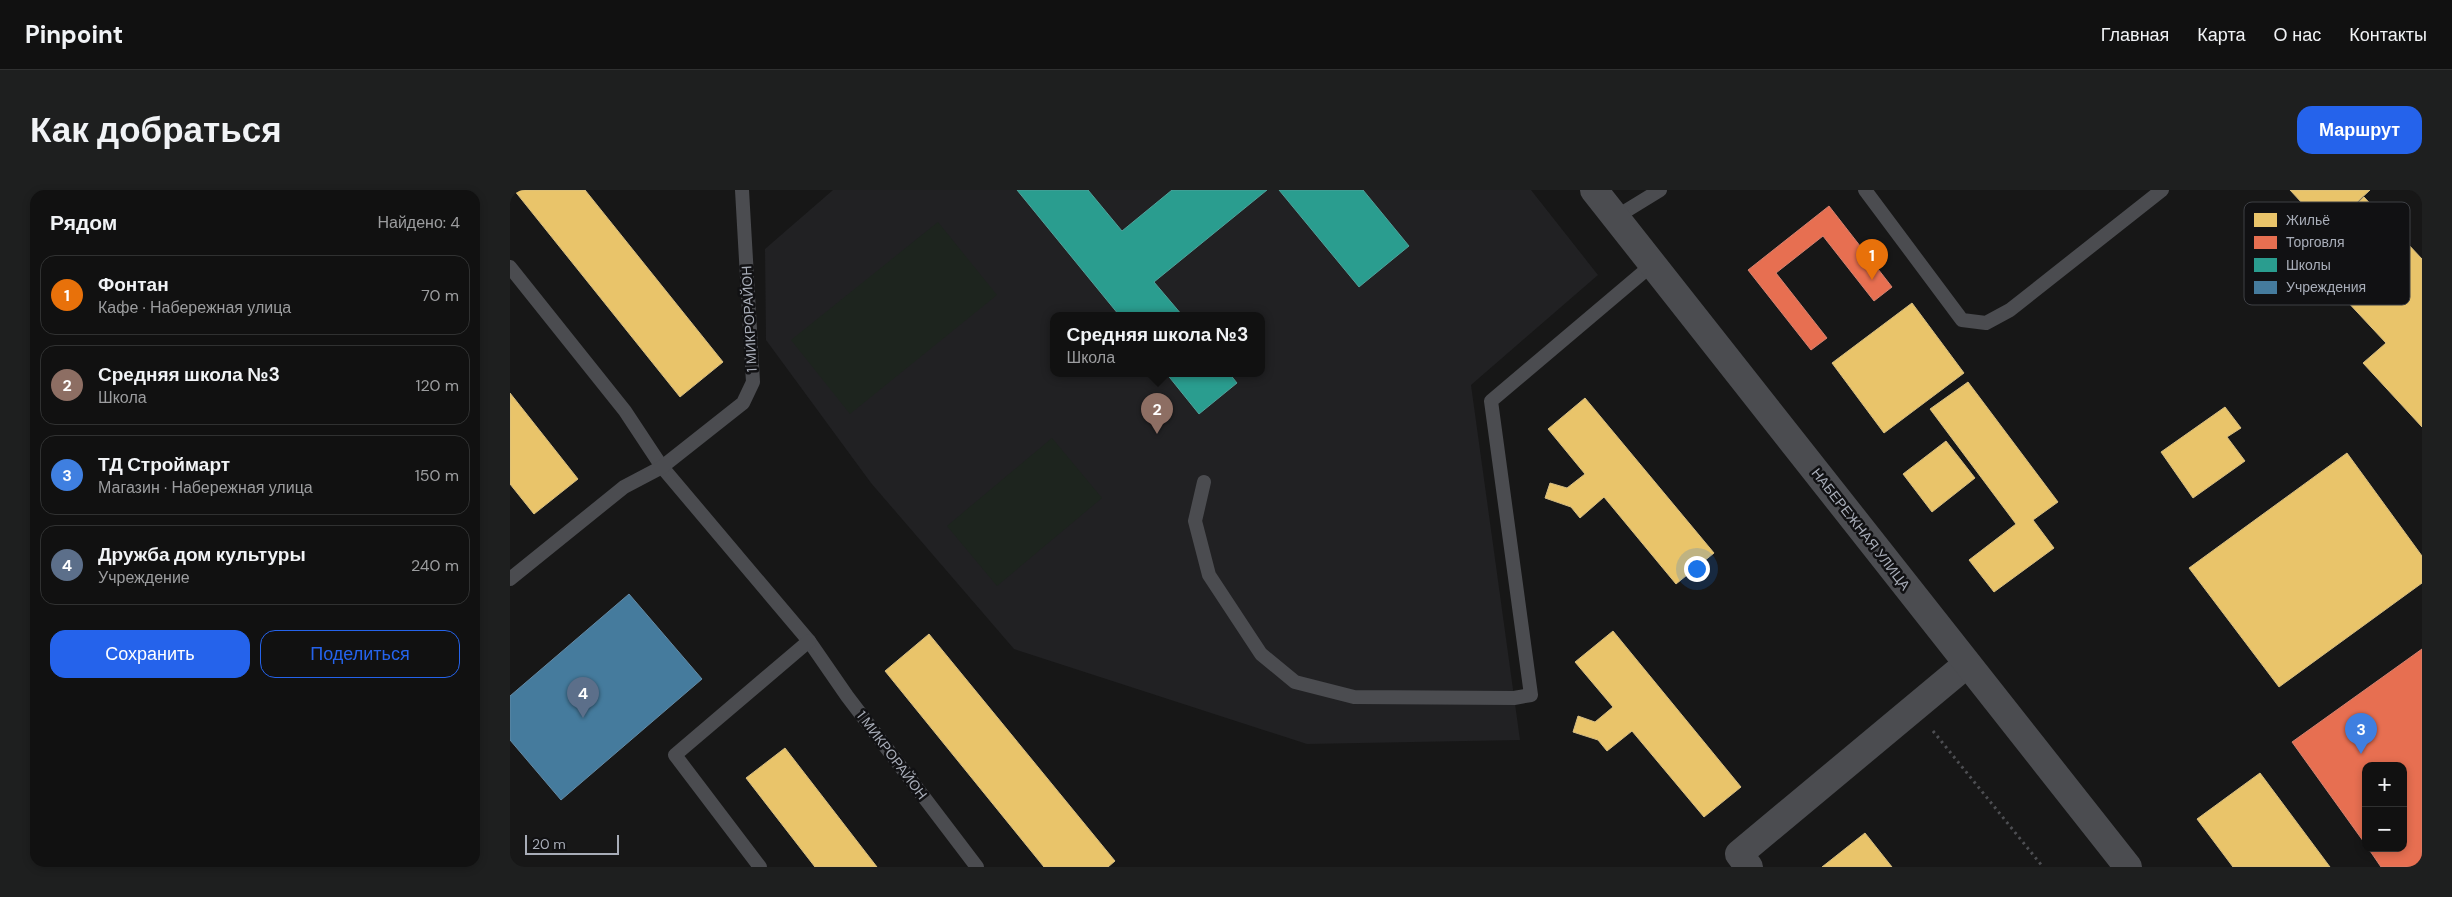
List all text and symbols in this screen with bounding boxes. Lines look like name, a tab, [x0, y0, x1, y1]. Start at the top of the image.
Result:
text: Pinpoint	[25, 19, 123, 50]
text: Главная	[2101, 23, 2169, 47]
text: Карта	[2197, 23, 2246, 47]
text: О нас	[2274, 23, 2321, 47]
text: Контакты	[2349, 23, 2427, 47]
button: Маршрут	[2297, 106, 2422, 154]
text: Как добраться	[30, 107, 282, 153]
legend	[2244, 202, 2410, 305]
text: Рядом	[50, 209, 117, 237]
text: Жильё	[2286, 211, 2330, 229]
text: Найдено: 4	[377, 212, 460, 233]
text: Торговля	[2286, 233, 2344, 251]
pin: 1	[1856, 239, 1888, 280]
text: Школы	[2286, 256, 2331, 274]
street label: 1 МИКРОРАЙОН	[737, 265, 761, 373]
text: Фонтан	[98, 272, 169, 297]
text: Учреждения	[2286, 278, 2366, 296]
text: 1	[64, 285, 70, 306]
text: 70 m	[421, 285, 459, 306]
text: Кафе · Набережная улица	[98, 297, 291, 318]
popup	[1050, 312, 1265, 377]
text: Средняя школа №3	[1066, 322, 1249, 347]
text: Школа	[1066, 347, 1115, 368]
text: Средняя школа №3	[98, 362, 280, 387]
text: 2	[62, 375, 72, 396]
text: 120 m	[415, 375, 459, 396]
text: Школа	[98, 387, 147, 408]
pin: 2	[1141, 393, 1173, 434]
text: ТД Строймарт	[98, 452, 230, 477]
street label: НАБЕРЕЖНАЯ УЛИЦА	[1808, 464, 1915, 594]
text: 3	[62, 465, 72, 486]
text: 150 m	[415, 465, 459, 486]
text: Магазин · Набережная улица	[98, 477, 313, 498]
text: Дружба дом культуры	[98, 542, 306, 567]
text: 4	[62, 555, 72, 576]
text: 240 m	[411, 555, 459, 576]
your location	[1684, 556, 1710, 582]
text: Учреждение	[98, 567, 190, 588]
button: Сохранить	[50, 630, 250, 678]
button: Поделиться	[260, 630, 460, 678]
pin: 4	[567, 677, 599, 718]
street label: 1 МИКРОРАЙОН	[853, 707, 931, 803]
pin: 3	[2345, 713, 2377, 754]
map controls	[2362, 762, 2407, 852]
button: +	[2362, 762, 2407, 807]
button: −	[2362, 807, 2407, 852]
scale bar	[525, 832, 619, 855]
text: 20 m	[532, 835, 566, 853]

